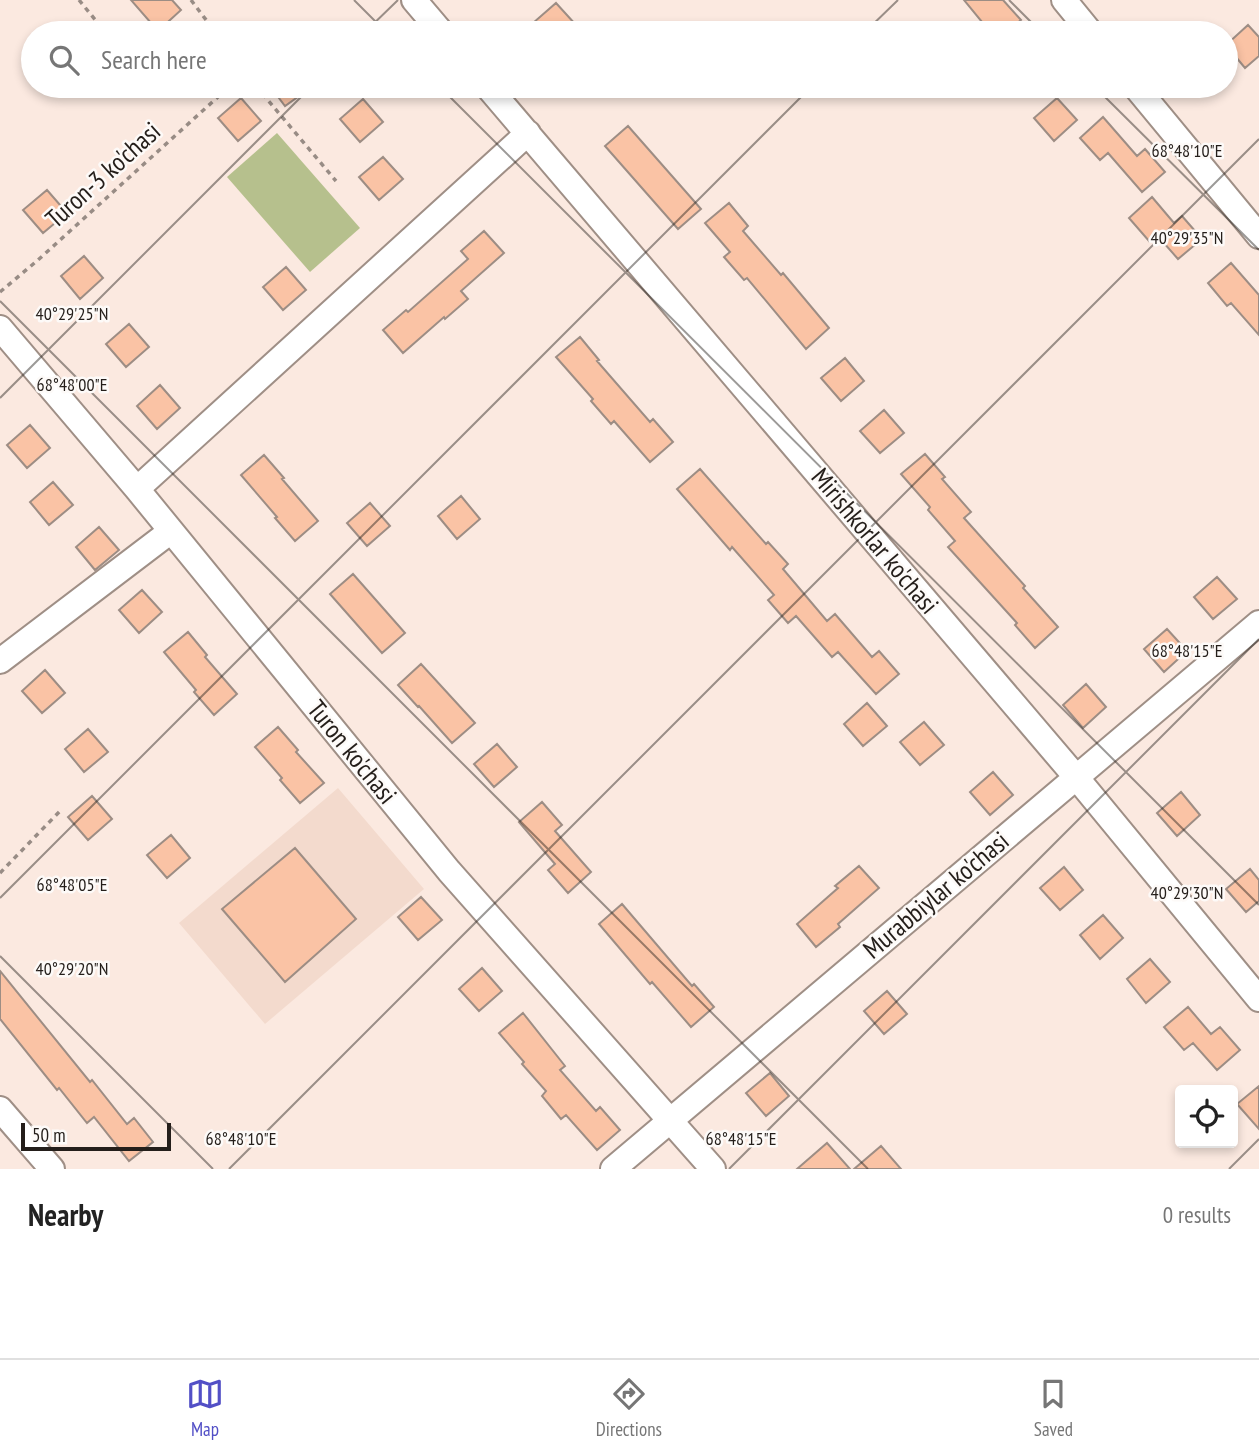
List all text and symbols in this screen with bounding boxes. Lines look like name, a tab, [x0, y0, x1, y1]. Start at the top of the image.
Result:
search box	[21, 21, 1238, 98]
icon: search	[45, 41, 83, 79]
text: Search here	[101, 43, 207, 76]
street label: Turon-3 ko'chasi	[38, 114, 167, 235]
text: 68°48'10"E	[1152, 139, 1222, 162]
text: 40°29'35"N	[1151, 226, 1223, 249]
text: 40°29'25"N	[36, 302, 108, 325]
text: 68°48'00"E	[37, 373, 107, 396]
street label: Mirishkorlar ko'chasi	[805, 461, 946, 620]
text: 68°48'15"E	[1152, 639, 1222, 662]
street label: Turon ko'chasi	[301, 693, 404, 810]
street label: Murabbiylar ko'chasi	[856, 824, 1015, 965]
text: 68°48'05"E	[37, 873, 107, 896]
text: 40°29'30"N	[1151, 881, 1223, 904]
text: 40°29'20"N	[36, 957, 108, 980]
map controls	[1175, 1085, 1238, 1148]
button: locate	[1175, 1085, 1238, 1148]
scale bar	[21, 1120, 172, 1152]
text: 50 m	[32, 1123, 66, 1147]
text: 68°48'10"E	[206, 1127, 276, 1150]
text: 68°48'15"E	[706, 1127, 776, 1150]
text: Nearby	[28, 1195, 103, 1234]
text: 0 results	[1163, 1200, 1231, 1229]
tab: Map	[186, 1375, 224, 1441]
tab: Directions	[596, 1375, 662, 1441]
tab: Saved	[1034, 1375, 1073, 1441]

